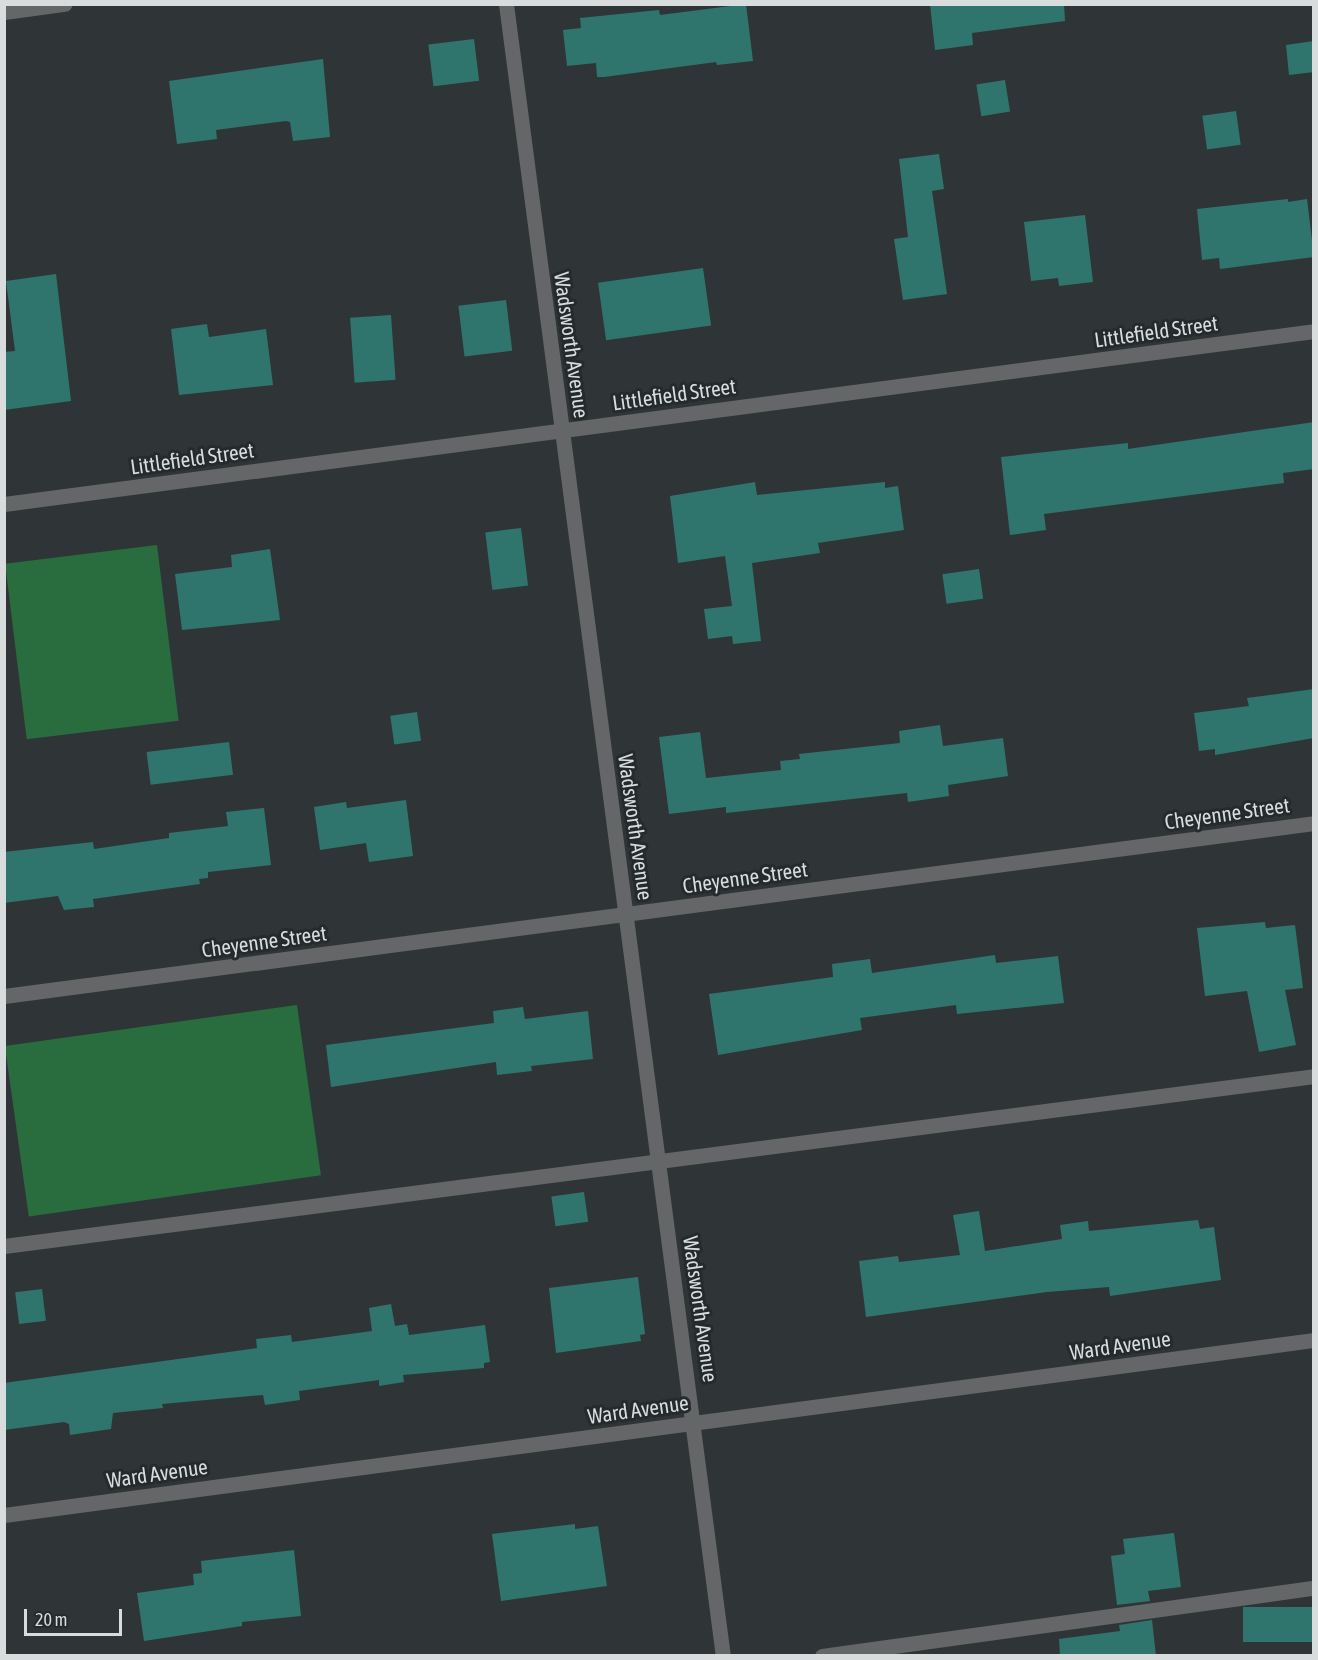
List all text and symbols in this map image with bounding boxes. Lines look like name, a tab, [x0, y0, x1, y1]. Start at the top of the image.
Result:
street label: Wadsworth Avenue	[549, 270, 595, 420]
street label: Littlefield Street	[1093, 310, 1219, 352]
street label: Littlefield Street	[611, 373, 737, 415]
street label: Littlefield Street	[129, 437, 255, 479]
street label: Wadsworth Avenue	[613, 752, 659, 902]
street label: Cheyenne Street	[1163, 792, 1291, 834]
street label: Cheyenne Street	[681, 856, 809, 898]
street label: Cheyenne Street	[200, 920, 328, 962]
street label: Wadsworth Avenue	[678, 1234, 724, 1384]
street label: Ward Avenue	[1068, 1325, 1172, 1365]
street label: Ward Avenue	[586, 1389, 690, 1429]
street label: Ward Avenue	[105, 1453, 209, 1493]
scale bar	[27, 1597, 124, 1635]
text: 20 m	[35, 1609, 67, 1630]

